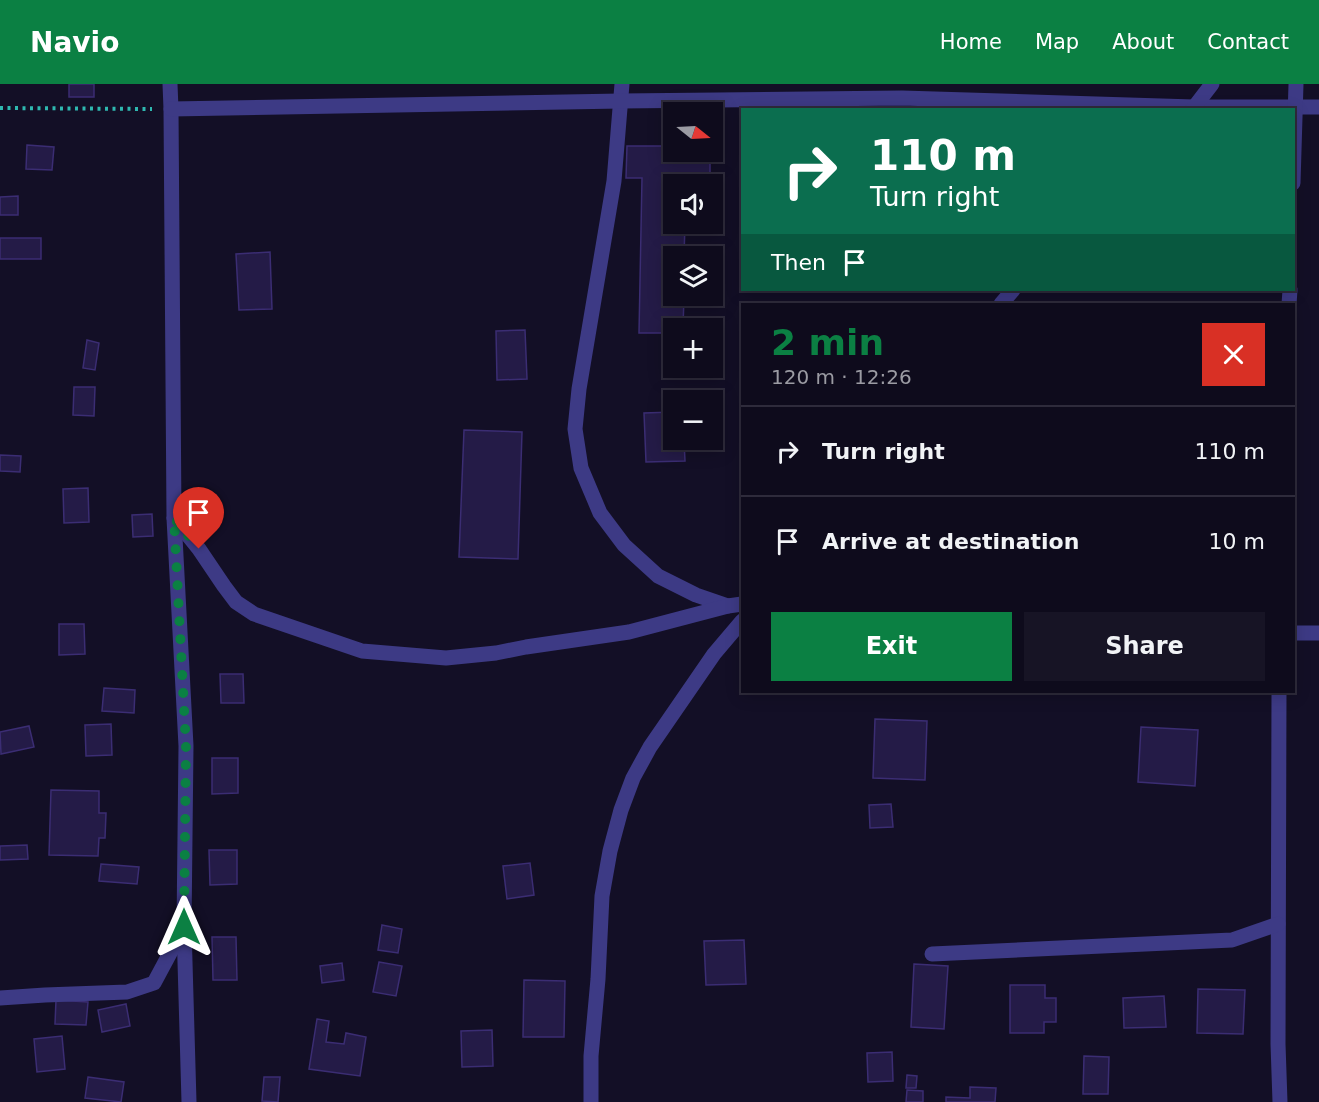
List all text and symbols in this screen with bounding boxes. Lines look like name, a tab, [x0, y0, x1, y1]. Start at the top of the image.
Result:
text: Navio	[30, 26, 119, 59]
text: Home	[940, 30, 1002, 54]
text: Map	[1035, 30, 1079, 54]
text: About	[1112, 30, 1174, 54]
text: Contact	[1207, 30, 1289, 54]
north arrow	[663, 102, 723, 162]
map controls	[663, 102, 723, 450]
text: 110 m	[870, 131, 1016, 180]
icon: right	[771, 132, 849, 210]
button: sound	[663, 174, 723, 234]
text: Turn right	[870, 181, 999, 212]
button: layers	[663, 246, 723, 306]
icon: arrive	[838, 246, 871, 279]
text: Then	[771, 250, 826, 275]
button: +	[663, 318, 723, 378]
text: 2 min	[771, 322, 884, 363]
button: close	[1202, 323, 1265, 386]
text: 120 m · 12:26	[771, 365, 912, 389]
button: −	[663, 390, 723, 450]
icon: right	[771, 435, 804, 468]
text: Turn right	[822, 439, 945, 464]
text: 110 m	[1195, 439, 1265, 464]
pin	[173, 487, 224, 549]
icon: arrive	[182, 496, 215, 529]
icon: arrive	[771, 525, 804, 558]
text: Arrive at destination	[822, 529, 1079, 554]
text: 10 m	[1209, 529, 1265, 554]
button: Exit	[771, 612, 1012, 681]
button: Share	[1024, 612, 1265, 681]
position arrow	[152, 895, 216, 959]

